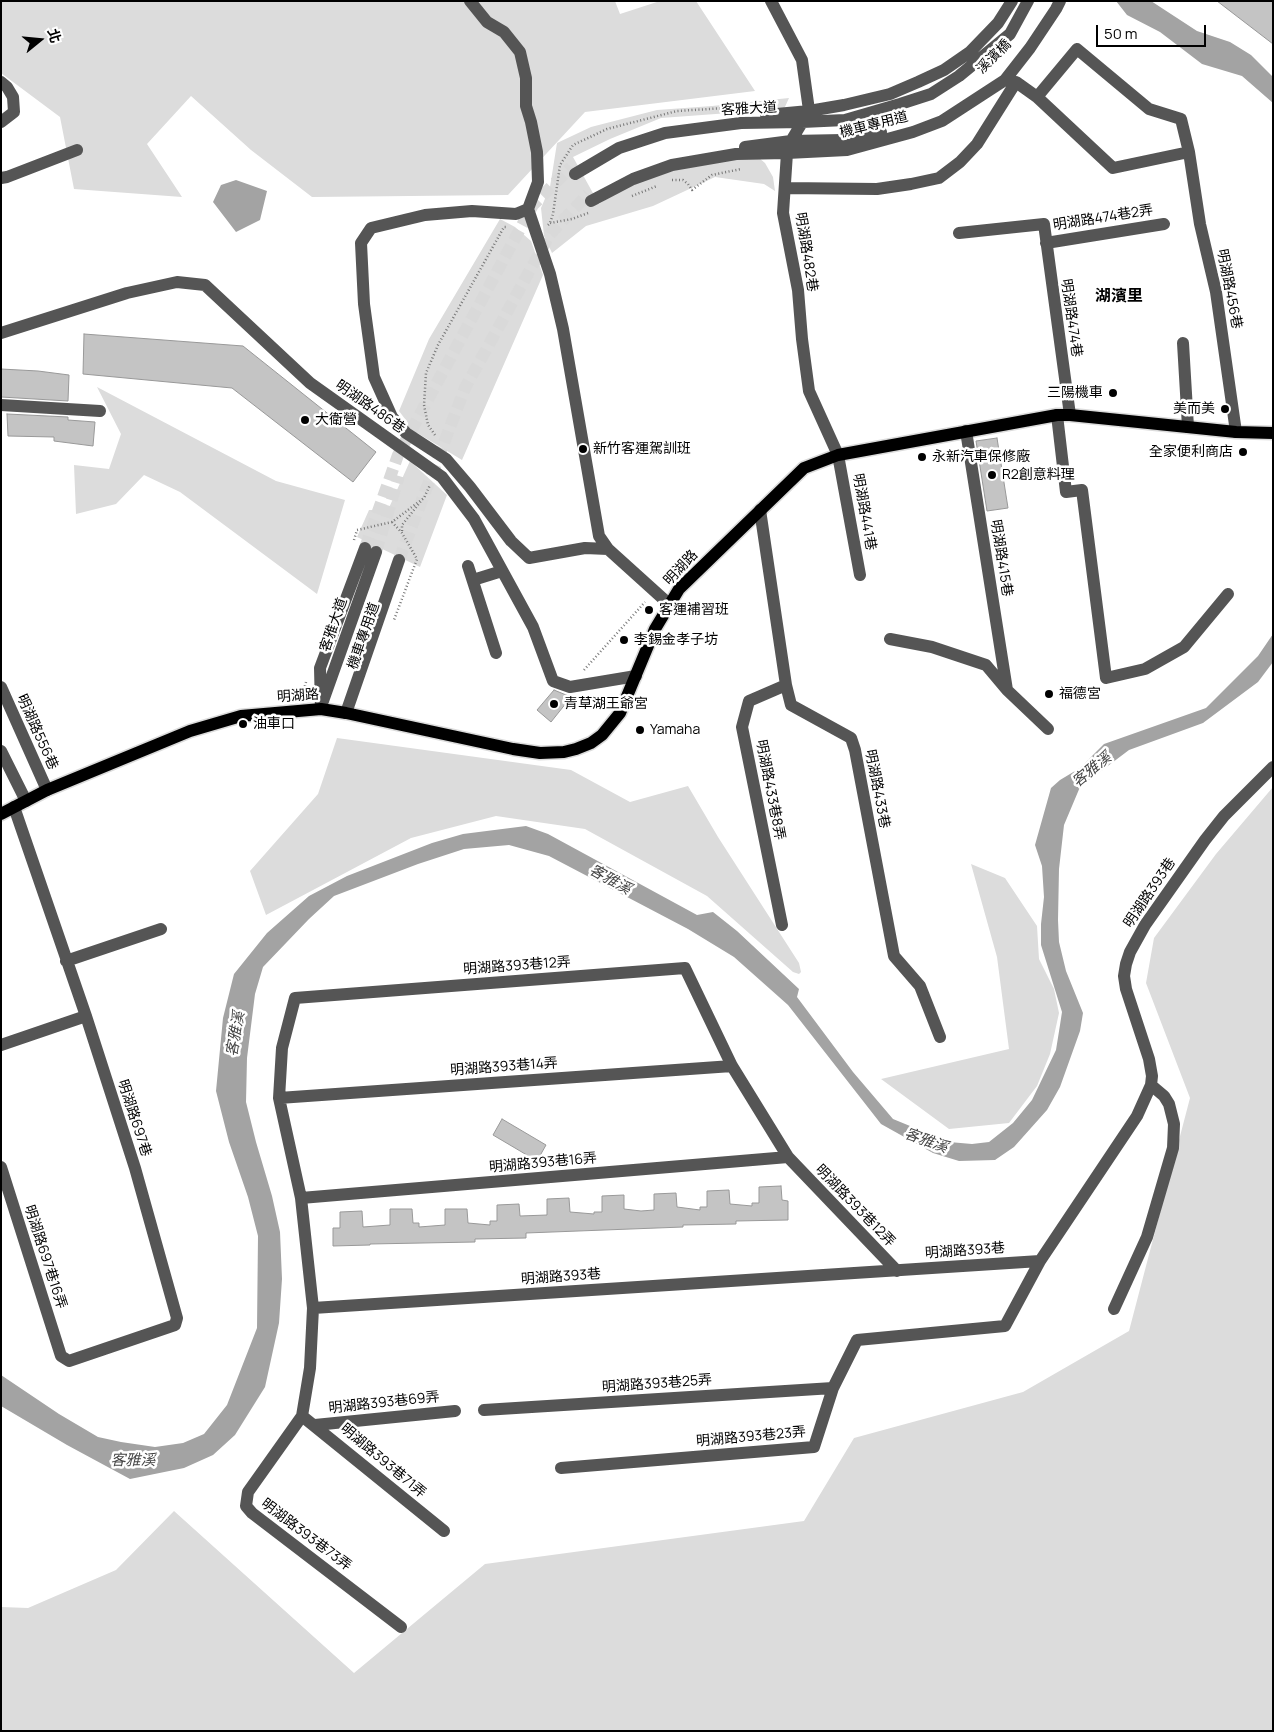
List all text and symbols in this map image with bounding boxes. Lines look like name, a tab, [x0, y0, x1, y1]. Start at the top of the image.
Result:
north arrow	[15, 15, 65, 65]
scale bar	[1099, 15, 1209, 47]
text: 50 m	[1104, 23, 1138, 44]
text: 北	[44, 26, 66, 45]
street label: 溪濱橋	[973, 36, 1015, 78]
street label: 客雅大道	[721, 99, 777, 119]
street label: 機車專用道	[838, 108, 910, 142]
street label: 明湖路474巷2弄	[1052, 202, 1154, 234]
street label: 明湖路482巷	[791, 211, 821, 293]
street label: 明湖路456巷	[1213, 248, 1245, 330]
street label: 明湖路474巷	[1057, 278, 1085, 358]
district label: 湖濱里	[1095, 287, 1143, 307]
street label: 明湖路486巷	[332, 377, 408, 437]
place label: 三陽機車	[1047, 385, 1103, 401]
marker: 三陽機車	[1107, 387, 1119, 399]
place label: 美而美	[1173, 401, 1215, 417]
marker: 美而美	[1219, 403, 1231, 415]
place label: 大衛營	[315, 412, 357, 428]
marker: 大衛營	[299, 414, 311, 426]
place label: 新竹客運駕訓班	[593, 441, 691, 457]
marker: 新竹客運駕訓班	[577, 443, 589, 455]
place label: 全家便利商店	[1149, 444, 1233, 460]
marker: 全家便利商店	[1237, 446, 1249, 458]
place label: 永新汽車保修廠	[932, 449, 1030, 465]
marker: 永新汽車保修廠	[916, 451, 928, 463]
place label: R2創意料理	[1002, 467, 1075, 483]
marker: R2創意料理	[986, 469, 998, 481]
street label: 明湖路441巷	[849, 472, 879, 552]
street label: 明湖路415巷	[987, 518, 1015, 598]
street label: 明湖路	[661, 547, 701, 589]
street label: 客雅大道	[317, 596, 351, 654]
street label: 機車專用道	[345, 600, 383, 672]
place label: 客運補習班	[659, 602, 729, 618]
marker: 客運補習班	[643, 604, 655, 616]
place label: 李錫金孝子坊	[634, 632, 718, 648]
marker: 李錫金孝子坊	[618, 634, 630, 646]
street label: 明湖路	[276, 686, 320, 706]
place label: 福德宮	[1059, 686, 1101, 702]
marker: 福德宮	[1043, 688, 1055, 700]
street label: 明湖路556巷	[13, 692, 61, 772]
place label: 青草湖王爺宮	[564, 696, 648, 712]
marker: 青草湖王爺宮	[548, 698, 560, 710]
place label: 油車口	[253, 716, 295, 732]
marker: 油車口	[237, 718, 249, 730]
place label: Yamaha	[650, 722, 700, 738]
marker: Yamaha	[634, 724, 646, 736]
street label: 明湖路433巷8弄	[752, 738, 788, 842]
street label: 明湖路433巷	[861, 748, 893, 830]
water label: 客雅溪	[1069, 749, 1115, 791]
street label: 明湖路393巷	[1121, 855, 1179, 931]
water label: 客雅溪	[586, 861, 634, 899]
street label: 明湖路393巷12弄	[463, 954, 571, 978]
water label: 客雅溪	[223, 1010, 249, 1058]
street label: 明湖路393巷14弄	[450, 1055, 558, 1079]
street label: 明湖路697巷	[114, 1077, 154, 1159]
water label: 客雅溪	[902, 1125, 950, 1157]
street label: 明湖路393巷16弄	[488, 1150, 598, 1176]
street label: 明湖路393巷12弄	[812, 1161, 898, 1251]
street label: 明湖路697巷16弄	[20, 1203, 70, 1311]
street label: 明湖路393巷	[924, 1240, 1006, 1262]
street label: 明湖路393巷	[520, 1266, 602, 1288]
street label: 明湖路393巷25弄	[601, 1372, 713, 1396]
street label: 明湖路393巷69弄	[328, 1389, 440, 1417]
street label: 明湖路393巷71弄	[337, 1420, 429, 1502]
street label: 明湖路393巷23弄	[696, 1424, 806, 1450]
water label: 客雅溪	[111, 1452, 155, 1470]
street label: 明湖路393巷73弄	[257, 1496, 355, 1574]

